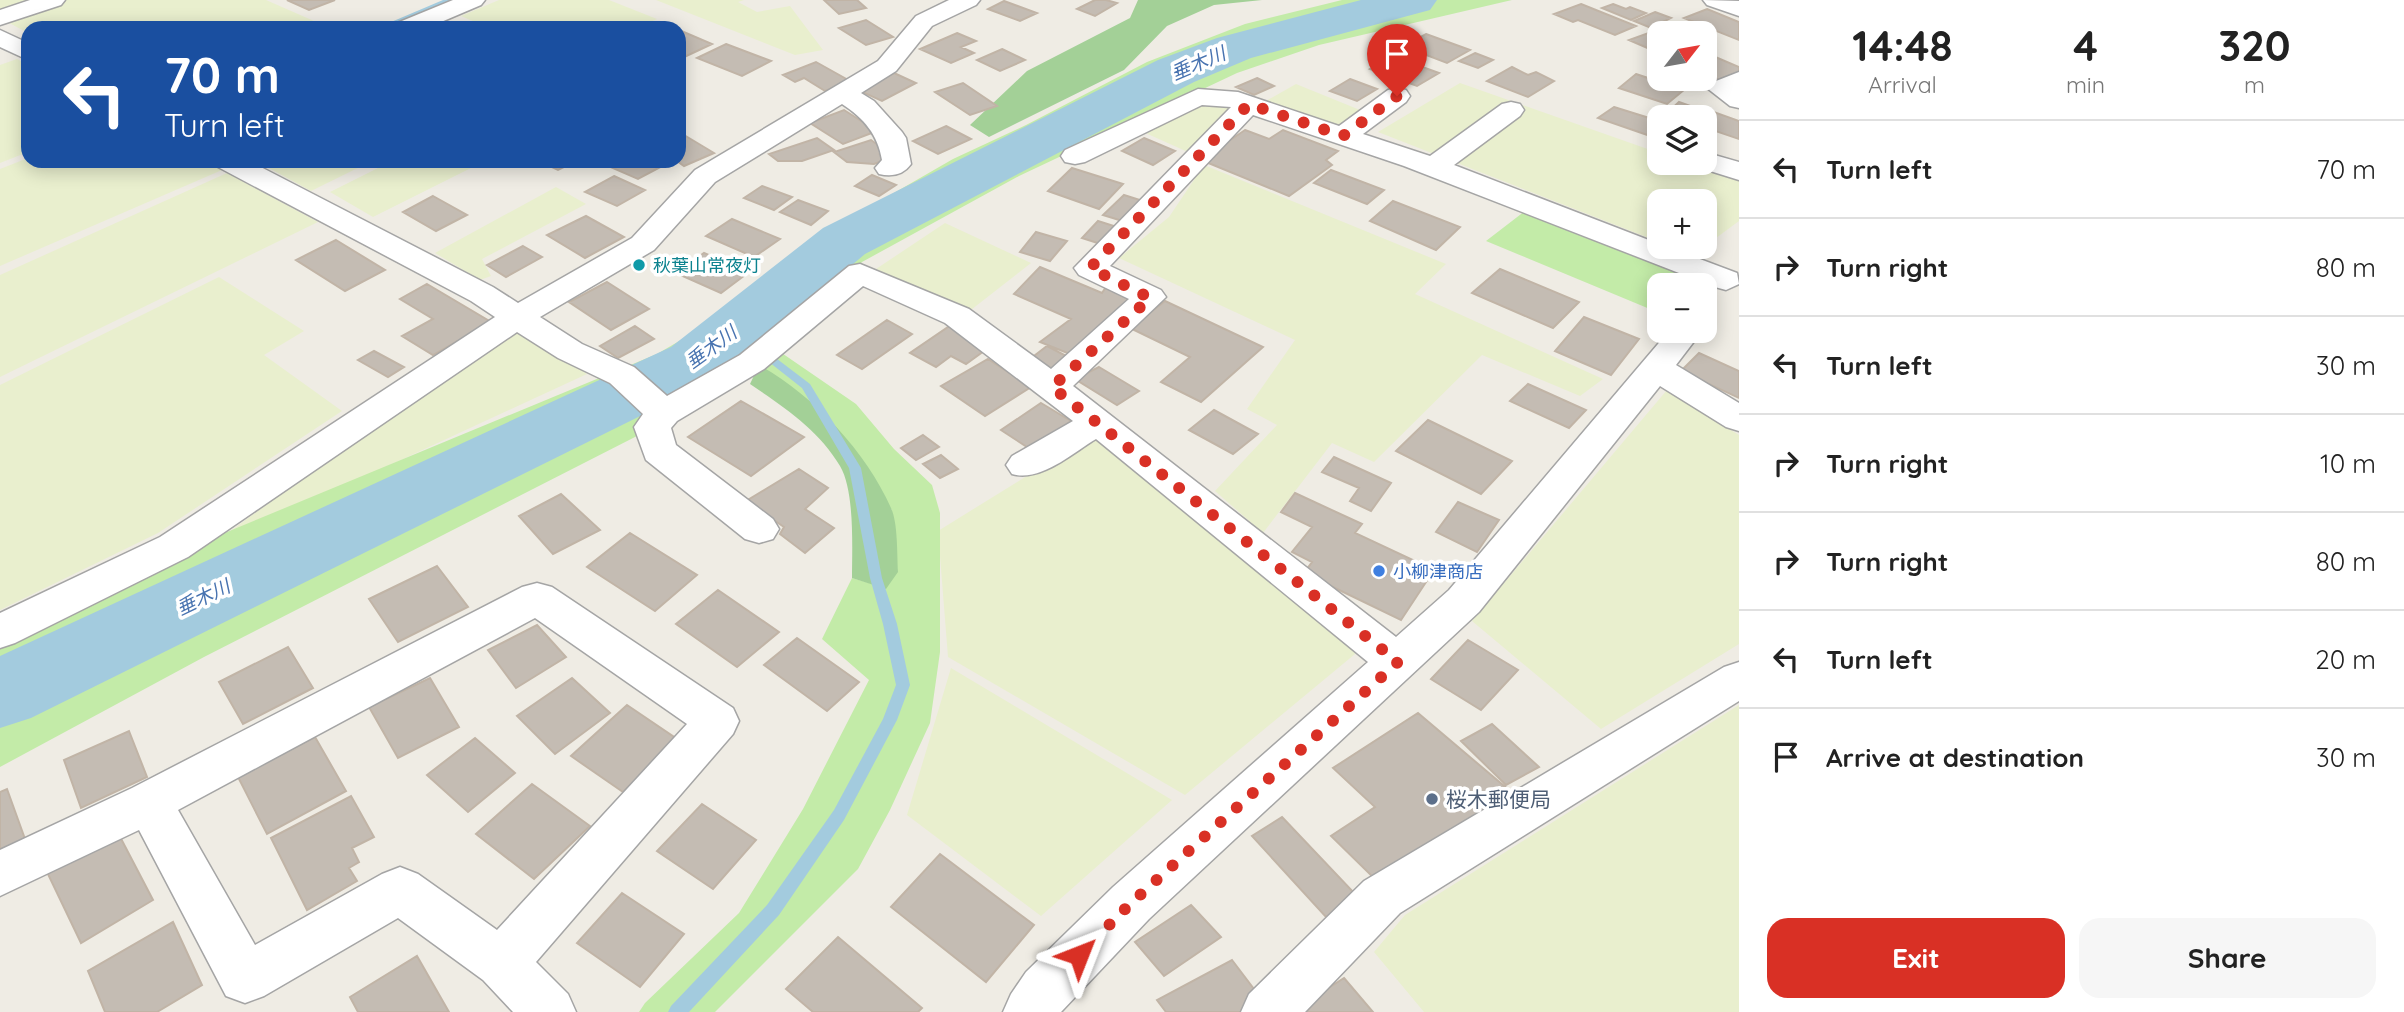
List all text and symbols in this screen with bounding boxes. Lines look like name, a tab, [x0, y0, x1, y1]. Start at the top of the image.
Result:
text: 14:48	[1852, 19, 1953, 72]
text: 4	[2073, 19, 2098, 72]
text: 320	[2218, 19, 2291, 72]
north arrow	[1647, 21, 1717, 91]
map controls	[1647, 21, 1717, 343]
pin	[1367, 24, 1427, 96]
icon: arrive	[1378, 35, 1416, 73]
water label: 垂木川	[1167, 40, 1231, 85]
text: 70 m	[164, 44, 280, 105]
icon: left	[49, 49, 140, 140]
text: Arrival	[1868, 70, 1937, 99]
text: min	[2066, 70, 2105, 99]
text: m	[2244, 70, 2265, 99]
text: Turn left	[164, 105, 285, 145]
button: layers	[1647, 105, 1717, 175]
icon: left	[1767, 150, 1805, 188]
text: Turn left	[1826, 153, 1933, 186]
text: 70 m	[2316, 153, 2376, 186]
button: +	[1647, 189, 1717, 259]
icon: right	[1767, 248, 1805, 286]
text: Turn right	[1826, 251, 1948, 284]
text: 80 m	[2316, 251, 2376, 284]
place label: 秋葉山常夜灯	[653, 254, 761, 277]
marker: 秋葉山常夜灯	[631, 257, 647, 273]
button: −	[1647, 273, 1717, 343]
water label: 垂木川	[681, 319, 743, 373]
icon: left	[1767, 346, 1805, 384]
text: Turn left	[1826, 349, 1933, 382]
text: 30 m	[2316, 349, 2376, 382]
icon: right	[1767, 444, 1805, 482]
text: Turn right	[1826, 447, 1948, 480]
text: 10 m	[2320, 447, 2376, 480]
icon: right	[1767, 542, 1805, 580]
text: Turn right	[1826, 545, 1948, 578]
text: 80 m	[2316, 545, 2376, 578]
place label: 小柳津商店	[1393, 560, 1483, 583]
marker: 小柳津商店	[1371, 563, 1387, 579]
water label: 垂木川	[172, 573, 236, 620]
icon: left	[1767, 640, 1805, 678]
text: Turn left	[1826, 643, 1933, 676]
text: 20 m	[2315, 643, 2376, 676]
icon: arrive	[1767, 738, 1805, 776]
text: Arrive at destination	[1826, 741, 2084, 774]
text: 30 m	[2316, 741, 2376, 774]
place label: 桜木郵便局	[1446, 786, 1551, 812]
marker: 桜木郵便局	[1424, 791, 1440, 807]
position arrow	[1042, 918, 1116, 992]
button: Exit	[1767, 918, 2065, 998]
button: Share	[2079, 918, 2376, 998]

